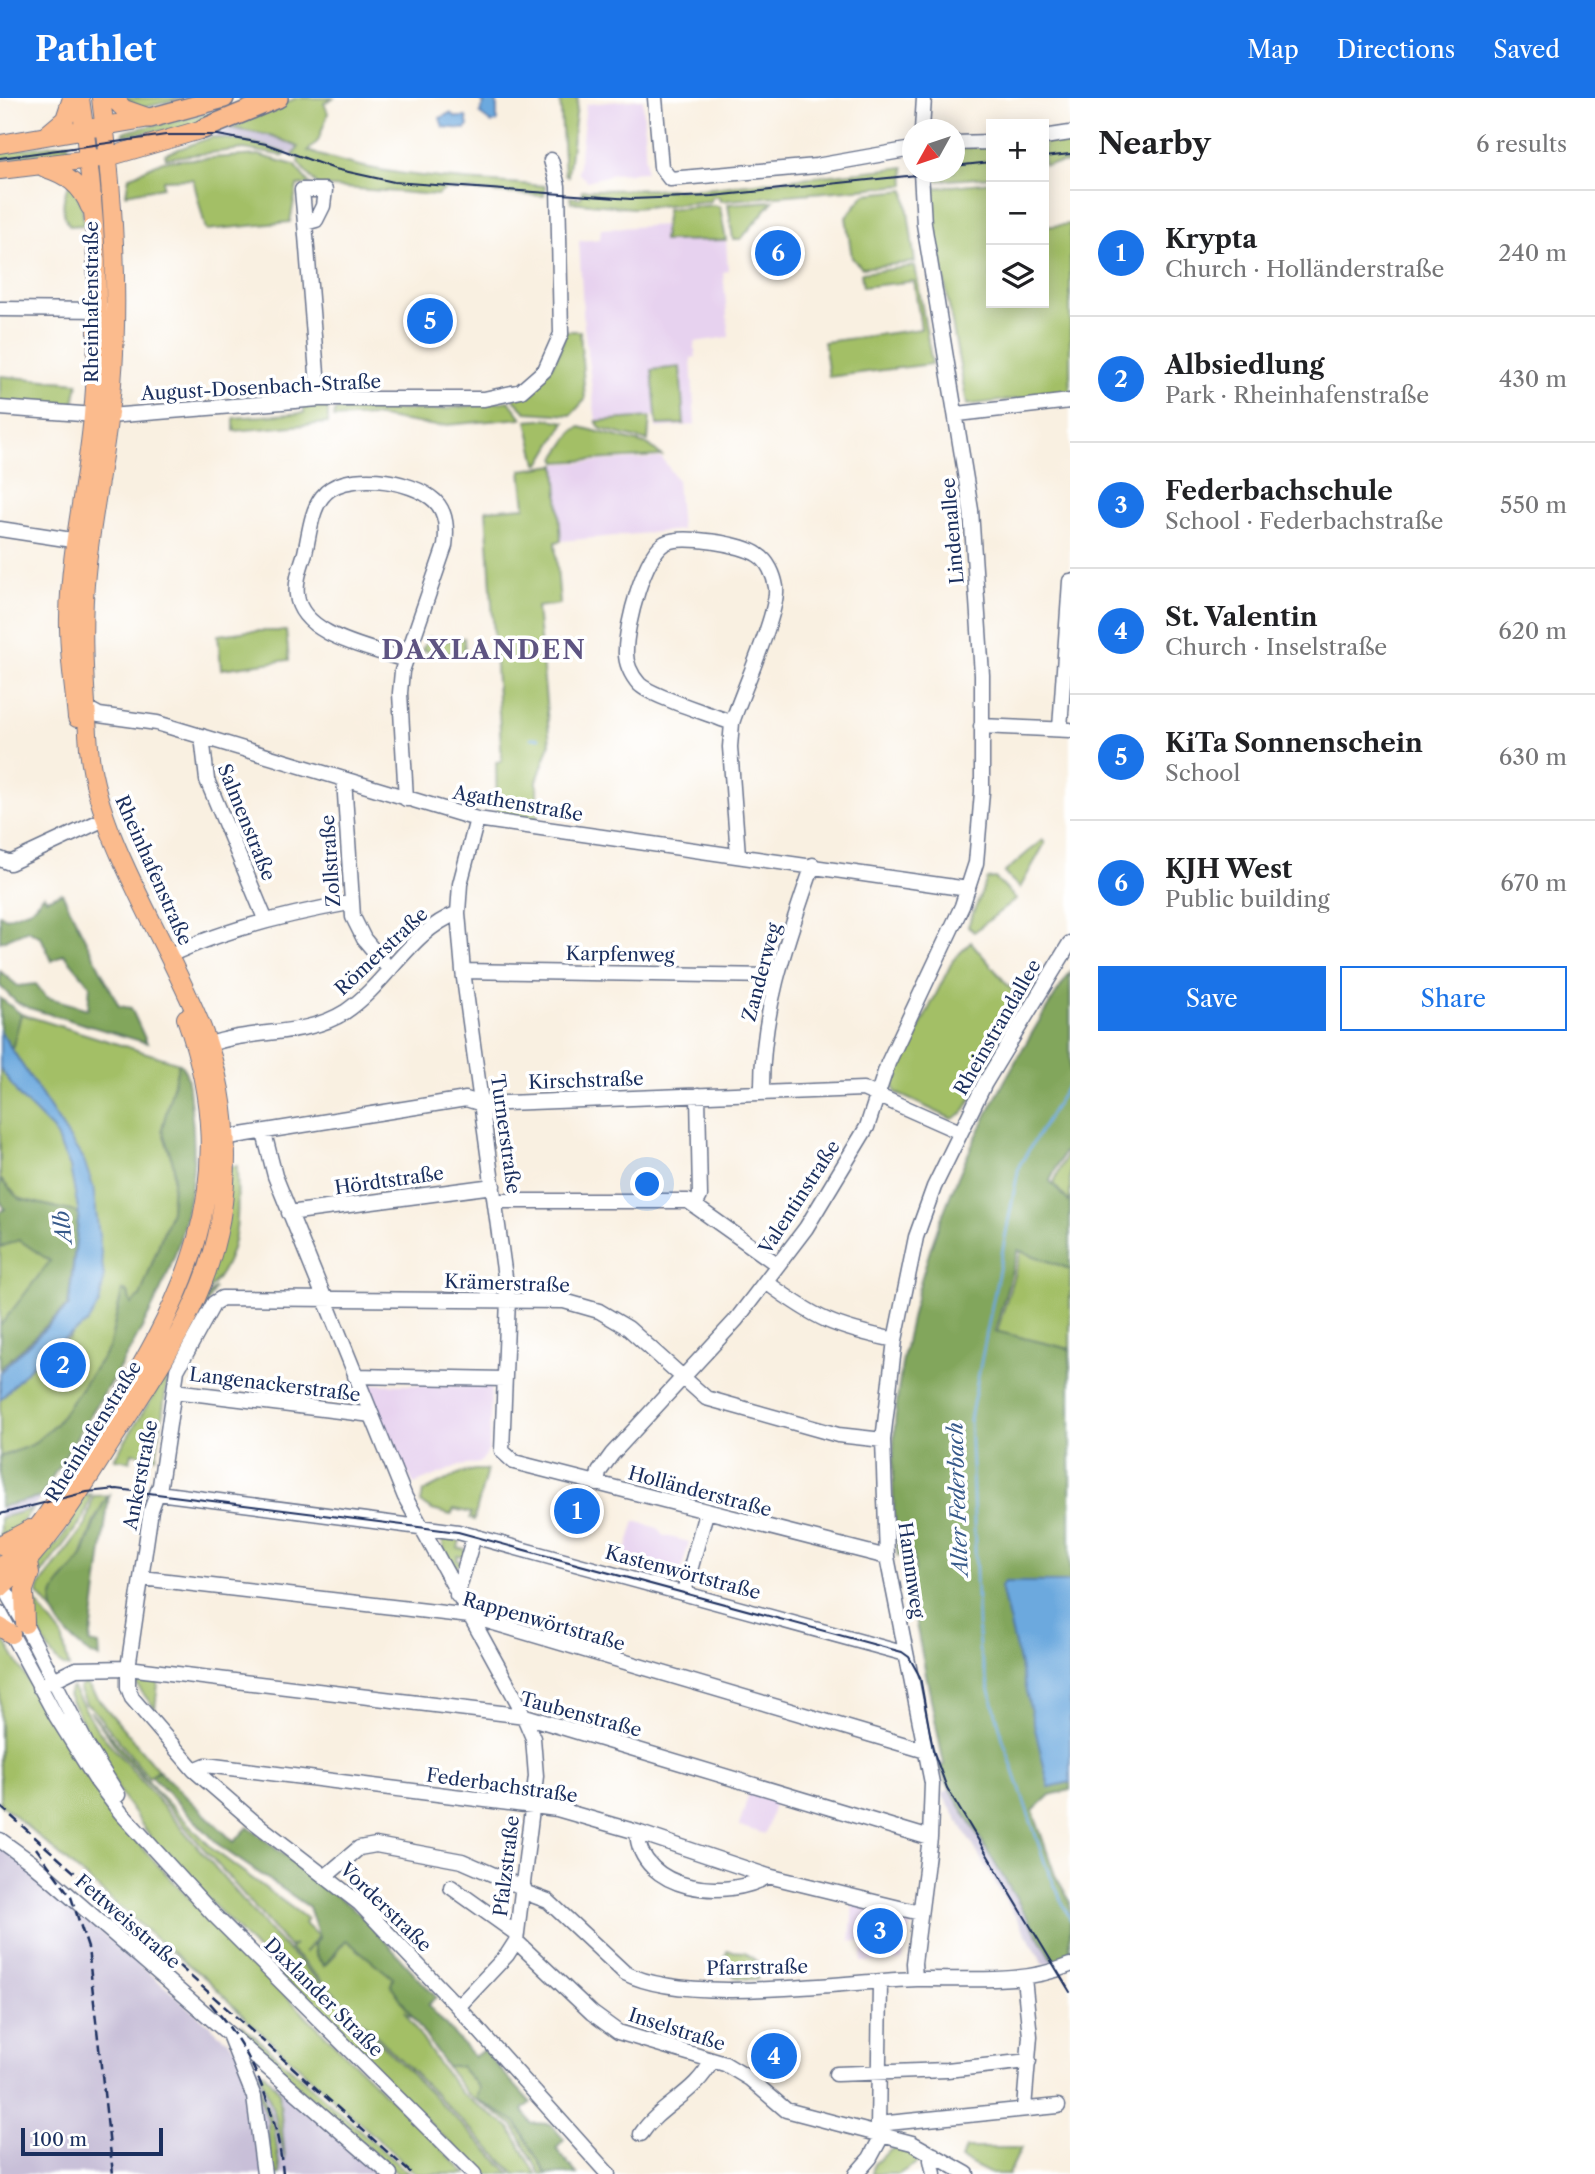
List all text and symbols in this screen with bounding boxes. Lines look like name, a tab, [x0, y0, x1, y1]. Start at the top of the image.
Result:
text: Pathlet	[35, 29, 157, 70]
text: Map	[1247, 35, 1299, 64]
text: Directions	[1337, 35, 1455, 64]
text: Saved	[1493, 35, 1560, 64]
north arrow	[902, 119, 965, 182]
map controls	[986, 119, 1049, 308]
button: +	[986, 119, 1049, 182]
text: Nearby	[1098, 125, 1211, 162]
text: 6 results	[1476, 130, 1567, 158]
button: −	[986, 182, 1049, 245]
street label: Rheinhafenstraße	[80, 221, 103, 383]
text: Krypta	[1165, 223, 1257, 255]
pin: 6	[755, 227, 801, 279]
text: 1	[1116, 239, 1126, 267]
text: 240 m	[1498, 239, 1567, 267]
button: layers	[986, 245, 1049, 308]
text: Church · Holländerstraße	[1165, 255, 1444, 283]
pin: 5	[407, 295, 453, 347]
text: Albsiedlung	[1165, 349, 1325, 381]
text: 2	[1114, 365, 1128, 393]
text: 430 m	[1499, 365, 1567, 393]
street label: August-Dosenbach-Straße	[139, 370, 382, 405]
text: Park · Rheinhafenstraße	[1165, 381, 1429, 409]
text: Federbachschule	[1165, 475, 1393, 507]
street label: Lindenallee	[936, 477, 969, 585]
text: 3	[1115, 491, 1128, 519]
text: 550 m	[1500, 491, 1567, 519]
text: School · Federbachstraße	[1165, 507, 1444, 535]
text: St. Valentin	[1165, 601, 1318, 633]
text: 4	[1114, 617, 1128, 645]
text: 620 m	[1498, 617, 1567, 645]
text: Church · Inselstraße	[1165, 633, 1387, 661]
district label: DAXLANDEN	[381, 634, 587, 666]
text: KiTa Sonnenschein	[1165, 727, 1423, 759]
text: 5	[1115, 743, 1127, 771]
text: 630 m	[1499, 743, 1567, 771]
text: School	[1165, 759, 1240, 787]
street label: Salmenstraße	[213, 760, 280, 884]
street label: Agathenstraße	[450, 781, 585, 826]
street label: Rheinhafenstraße	[110, 792, 197, 949]
street label: Zollstraße	[316, 814, 345, 908]
text: KJH West	[1165, 853, 1292, 885]
text: 6	[1114, 869, 1128, 897]
text: 670 m	[1500, 869, 1567, 897]
text: Public building	[1165, 885, 1330, 913]
street label: Römerstraße	[330, 903, 432, 1000]
street label: Zanderweg	[737, 919, 786, 1024]
street label: Karpfenweg	[565, 942, 676, 967]
street label: Rheinstrandallee	[949, 955, 1046, 1099]
button: Save	[1098, 966, 1326, 1031]
button: Share	[1340, 966, 1567, 1031]
street label: Kirschstraße	[528, 1067, 644, 1094]
street label: Turnerstraße	[486, 1073, 525, 1195]
street label: Valentinstraße	[753, 1136, 845, 1259]
street label: Hördtstraße	[333, 1161, 445, 1200]
your location	[630, 1167, 664, 1201]
water label: Alb	[48, 1209, 77, 1248]
street label: Krämerstraße	[444, 1270, 570, 1297]
pin: 2	[40, 1339, 86, 1391]
street label: Rheinhafenstraße	[41, 1357, 146, 1506]
street label: Langenackerstraße	[188, 1363, 362, 1406]
street label: Ankerstraße	[118, 1418, 162, 1533]
water label: Alter Federbach	[942, 1422, 973, 1579]
street label: Holländerstraße	[626, 1461, 774, 1522]
pin: 1	[554, 1485, 600, 1537]
street label: Hammweg	[893, 1520, 930, 1621]
street label: Kastenwörtstraße	[603, 1541, 763, 1604]
street label: Rappenwörtstraße	[460, 1587, 628, 1656]
street label: Taubenstraße	[518, 1687, 644, 1742]
street label: Federbachstraße	[425, 1764, 579, 1807]
street label: Pfalzstraße	[489, 1814, 524, 1918]
street label: Vorderstraße	[334, 1857, 436, 1957]
street label: Fettweisstraße	[70, 1869, 185, 1973]
pin: 3	[857, 1905, 903, 1957]
street label: Daxlander Straße	[259, 1933, 388, 2062]
street label: Pfarrstraße	[706, 1955, 808, 1980]
street label: Inselstraße	[626, 2003, 728, 2056]
pin: 4	[751, 2030, 797, 2082]
scale bar	[21, 2125, 163, 2157]
text: 100 m	[32, 2128, 87, 2151]

